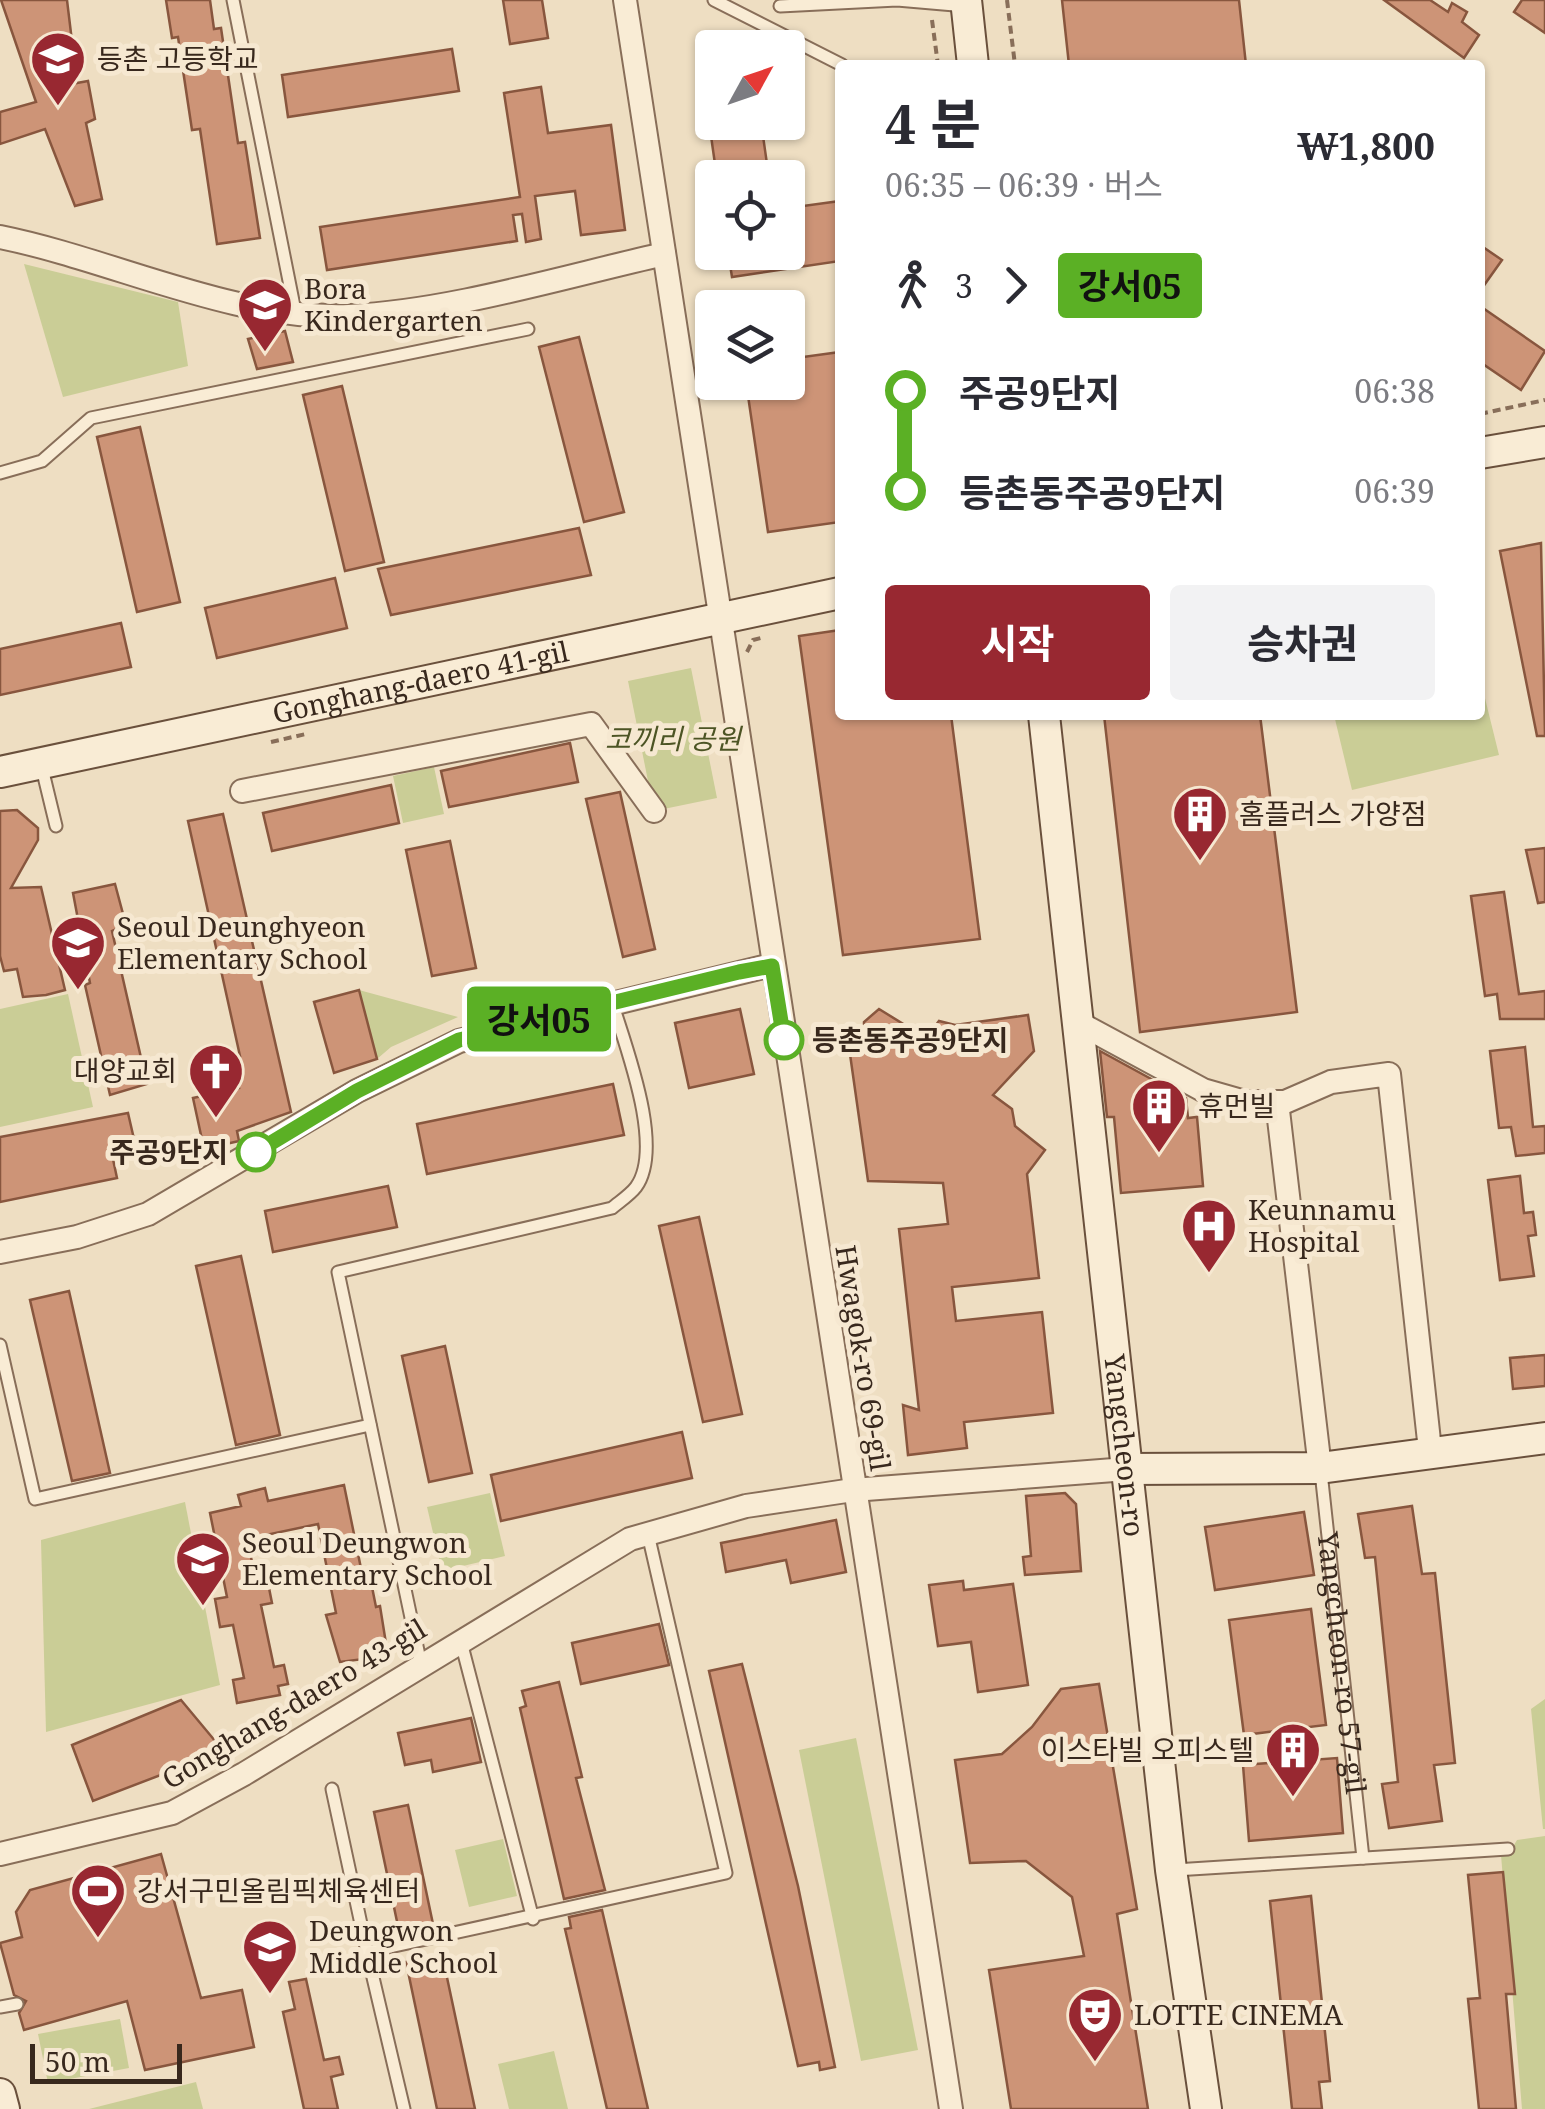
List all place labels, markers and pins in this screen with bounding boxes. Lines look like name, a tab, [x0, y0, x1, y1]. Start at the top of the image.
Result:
school or university icon: 등촌 고등학교	[28, 29, 88, 108]
place label: 등촌 고등학교	[97, 39, 259, 77]
place label: Bora Kindergarten	[304, 269, 483, 339]
school or university icon: Bora Kindergarten	[235, 275, 295, 354]
building icon: 홈플러스 가양점	[1170, 784, 1230, 863]
place label: 홈플러스 가양점	[1239, 794, 1427, 832]
place label: Seoul Deunghyeon Elementary School	[117, 907, 368, 977]
school or university icon: Seoul Deunghyeon Elementary School	[48, 913, 108, 992]
place label: 등촌동주공9단지	[812, 1020, 1008, 1058]
marker: 등촌동주공9단지	[765, 1021, 803, 1059]
church icon: 대양교회	[186, 1041, 246, 1120]
place label: 대양교회	[74, 1051, 177, 1089]
building icon: 휴먼빌	[1129, 1076, 1189, 1155]
place label: 휴먼빌	[1198, 1086, 1275, 1124]
place label: 주공9단지	[109, 1132, 228, 1170]
marker: 주공9단지	[237, 1133, 275, 1171]
place label: Keunnamu Hospital	[1248, 1190, 1396, 1260]
hospital icon: Keunnamu Hospital	[1179, 1196, 1239, 1275]
place label: Seoul Deungwon Elementary School	[242, 1523, 493, 1593]
school or university icon: Seoul Deungwon Elementary School	[173, 1529, 233, 1608]
building icon: 이스타빌 오피스텔	[1263, 1720, 1323, 1799]
place label: 이스타빌 오피스텔	[1041, 1730, 1254, 1768]
sports icon: 강서구민올림픽체육센터	[68, 1861, 128, 1940]
place label: 강서구민올림픽체육센터	[137, 1871, 420, 1909]
place label: Deungwon Middle School	[309, 1911, 498, 1981]
school or university icon: Deungwon Middle School	[240, 1917, 300, 1996]
theatre icon: LOTTE CINEMA	[1065, 1985, 1125, 2064]
place label: LOTTE CINEMA	[1134, 1995, 1343, 2033]

